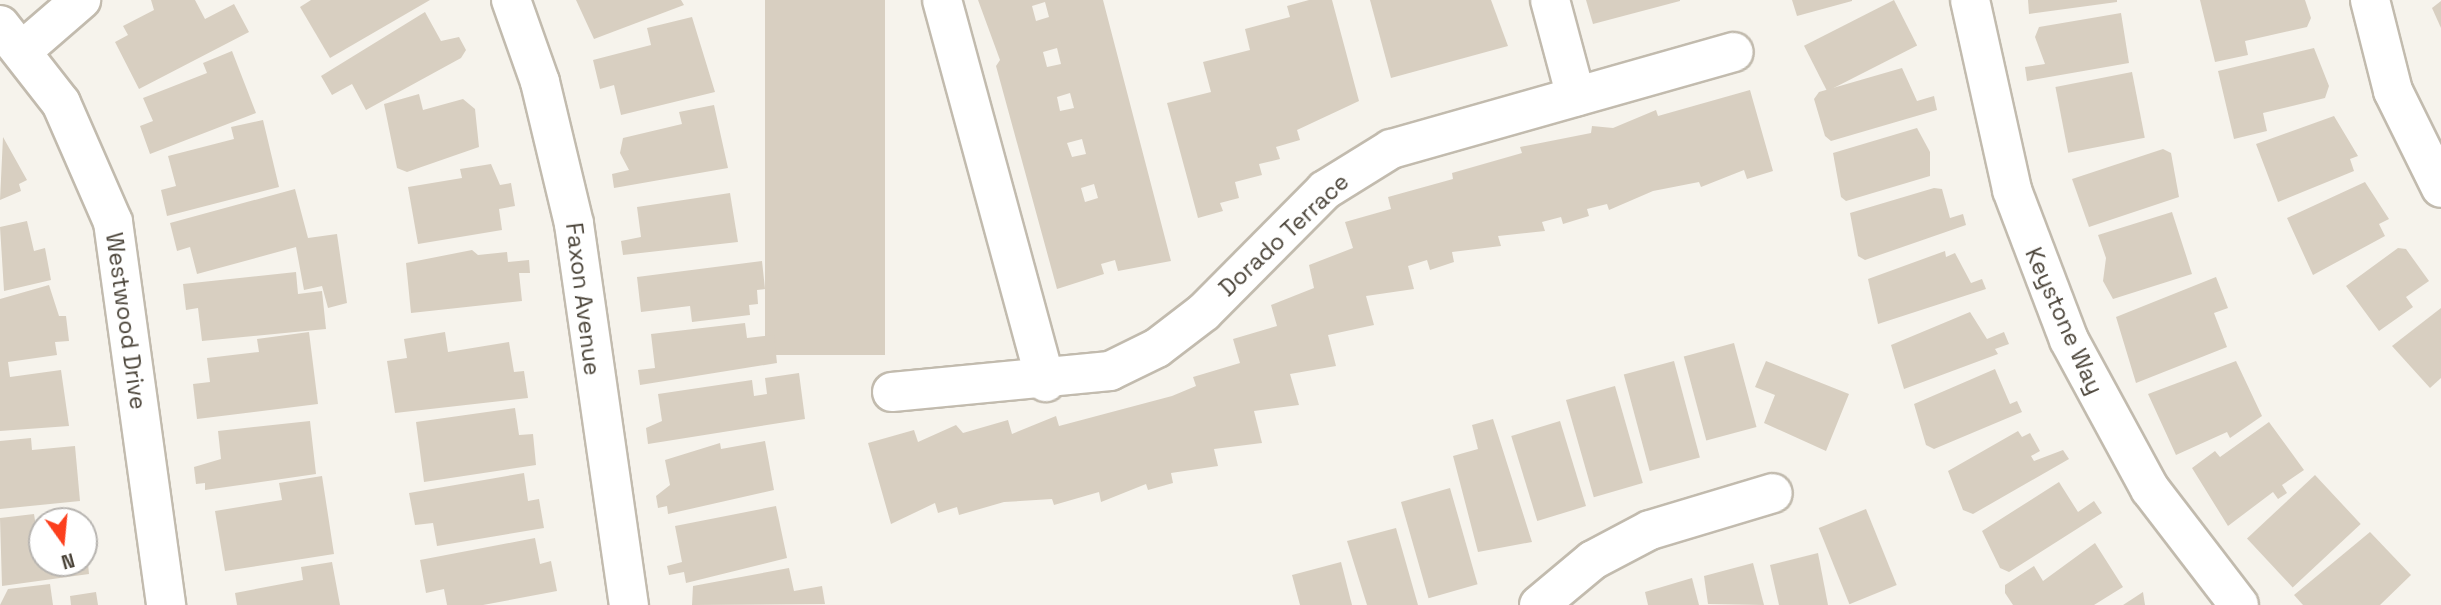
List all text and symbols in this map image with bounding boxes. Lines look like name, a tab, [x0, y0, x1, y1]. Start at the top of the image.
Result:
street label: Dorado Terrace	[1213, 168, 1355, 302]
street label: Faxon Avenue	[560, 221, 606, 377]
street label: Westwood Drive	[100, 231, 152, 411]
street label: Keystone Way	[2019, 243, 2109, 399]
north arrow	[28, 507, 98, 577]
text: N	[59, 547, 77, 575]

